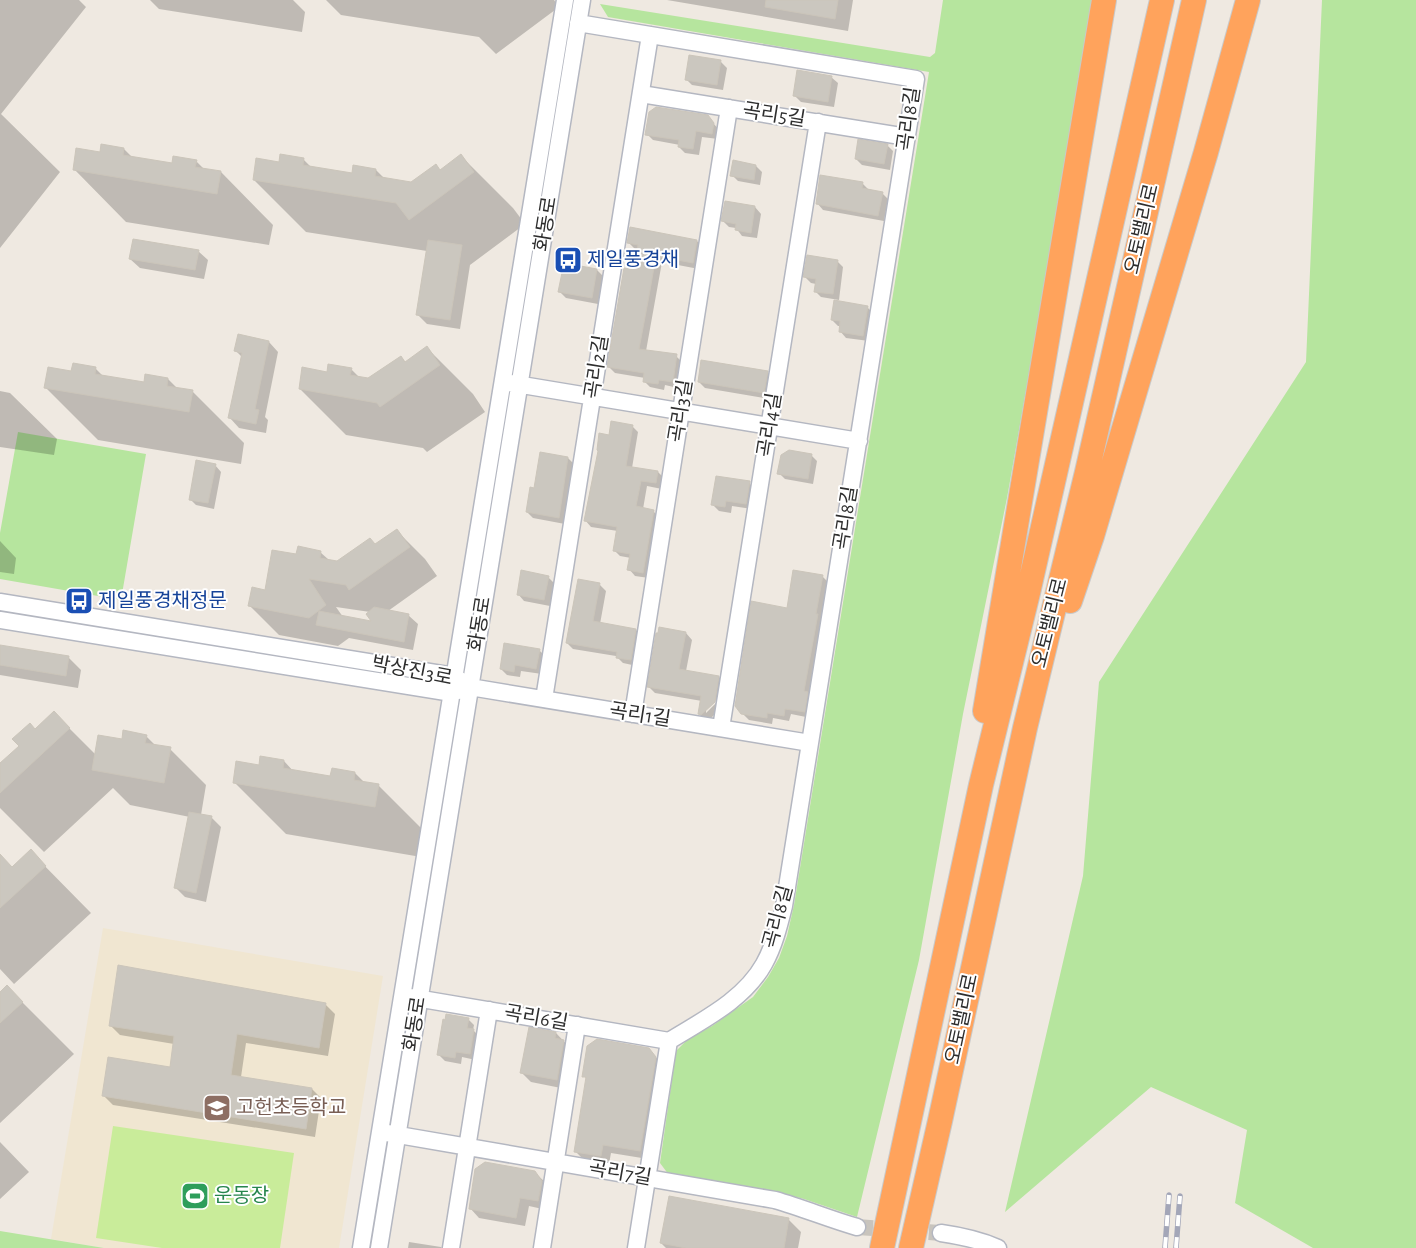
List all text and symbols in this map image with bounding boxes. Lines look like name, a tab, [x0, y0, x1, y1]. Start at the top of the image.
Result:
street label: 곡리8길	[894, 85, 923, 152]
street label: 곡리5길	[741, 99, 807, 130]
street label: 오토밸리로	[1121, 182, 1162, 276]
street label: 화동로	[531, 195, 560, 253]
bus stop icon: 제일풍경채	[553, 245, 583, 275]
place label: 제일풍경채	[587, 249, 679, 270]
street label: 곡리2길	[581, 334, 612, 400]
street label: 곡리3길	[665, 378, 696, 444]
street label: 곡리4길	[754, 391, 785, 459]
street label: 곡리8길	[830, 484, 861, 552]
street label: 오토밸리로	[1028, 576, 1071, 670]
bus stop icon: 제일풍경채정문	[64, 586, 94, 616]
place label: 제일풍경채정문	[98, 590, 227, 611]
street label: 화동로	[465, 595, 494, 653]
street label: 박상진3로	[370, 652, 454, 689]
street label: 곡리1길	[608, 699, 672, 730]
street label: 곡리8길	[759, 883, 796, 951]
street label: 오토밸리로	[942, 972, 981, 1066]
street label: 화동로	[400, 995, 429, 1053]
street label: 곡리6길	[502, 1002, 570, 1033]
school or university icon: 고헌초등학교	[202, 1093, 232, 1123]
place label: 고헌초등학교	[236, 1097, 346, 1118]
street label: 곡리7길	[587, 1157, 653, 1188]
sports icon: 운동장	[180, 1181, 210, 1211]
place label: 운동장	[214, 1185, 269, 1206]

